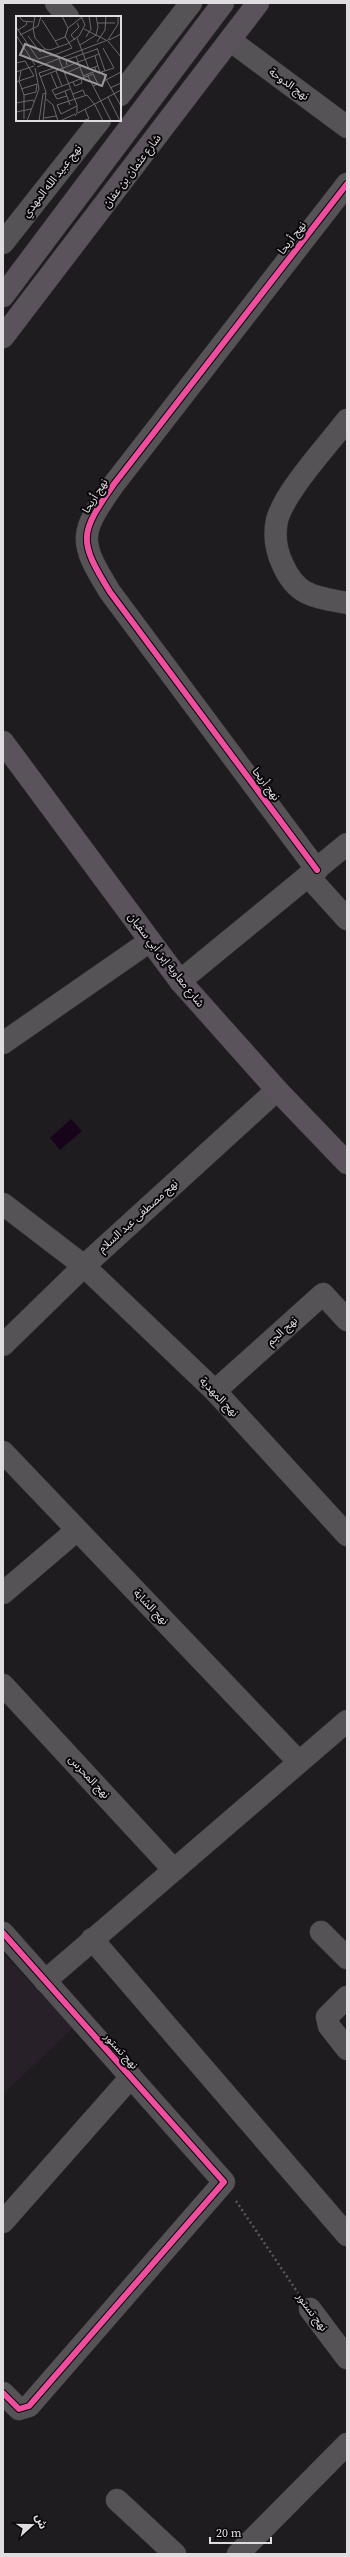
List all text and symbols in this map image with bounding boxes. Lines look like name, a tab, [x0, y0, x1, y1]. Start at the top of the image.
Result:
inset map	[16, 16, 121, 121]
street label: نهج الدوحة	[266, 64, 312, 104]
street label: شارع عثمان بن عفان	[99, 131, 165, 211]
street label: نهج عبيد الله المهدي	[19, 142, 86, 221]
street label: نهج أريحا	[274, 218, 310, 258]
street label: نهج أريحا	[79, 476, 111, 516]
street label: نهج أريحا	[249, 764, 283, 804]
street label: شارع معاوية إبن أبي سفيان	[123, 910, 208, 1012]
street label: نهج مصطفى عبد السلام	[95, 1176, 181, 1256]
street label: نهج الجم	[263, 1313, 301, 1350]
street label: نهج المهدية	[196, 1374, 242, 1420]
street label: نهج الشابة	[130, 1586, 172, 1628]
street label: نهج المحرس	[65, 1752, 113, 1802]
street label: نهج تستور	[100, 2029, 141, 2072]
street label: نهج تستور	[292, 2289, 331, 2334]
north arrow	[12, 2505, 52, 2545]
text: ش	[31, 2512, 51, 2531]
scale bar	[210, 2519, 271, 2545]
text: 20 m	[216, 2525, 242, 2541]

